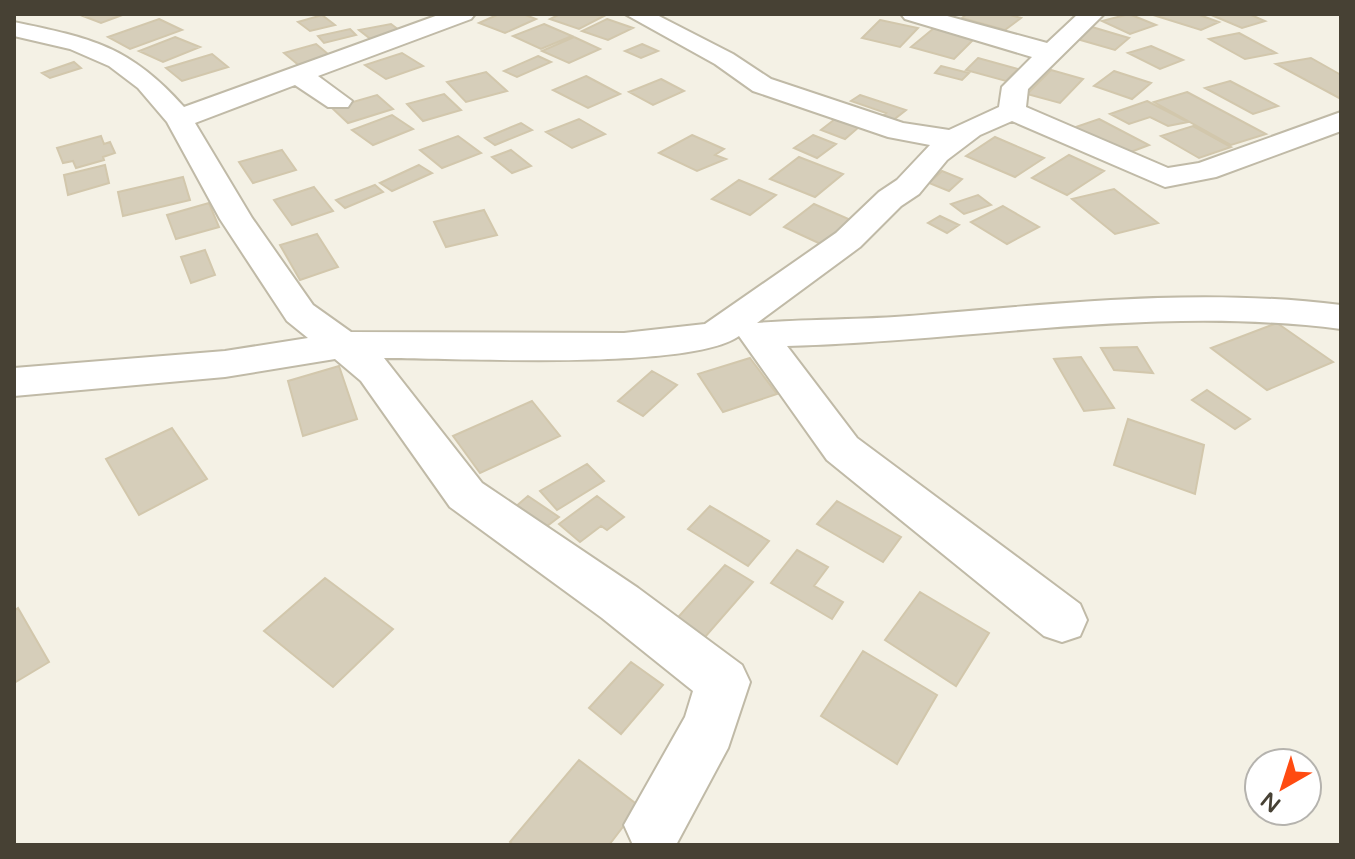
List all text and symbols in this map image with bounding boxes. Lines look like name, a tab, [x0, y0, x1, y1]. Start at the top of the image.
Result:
north arrow	[1243, 747, 1323, 827]
text: N	[1256, 786, 1286, 817]

